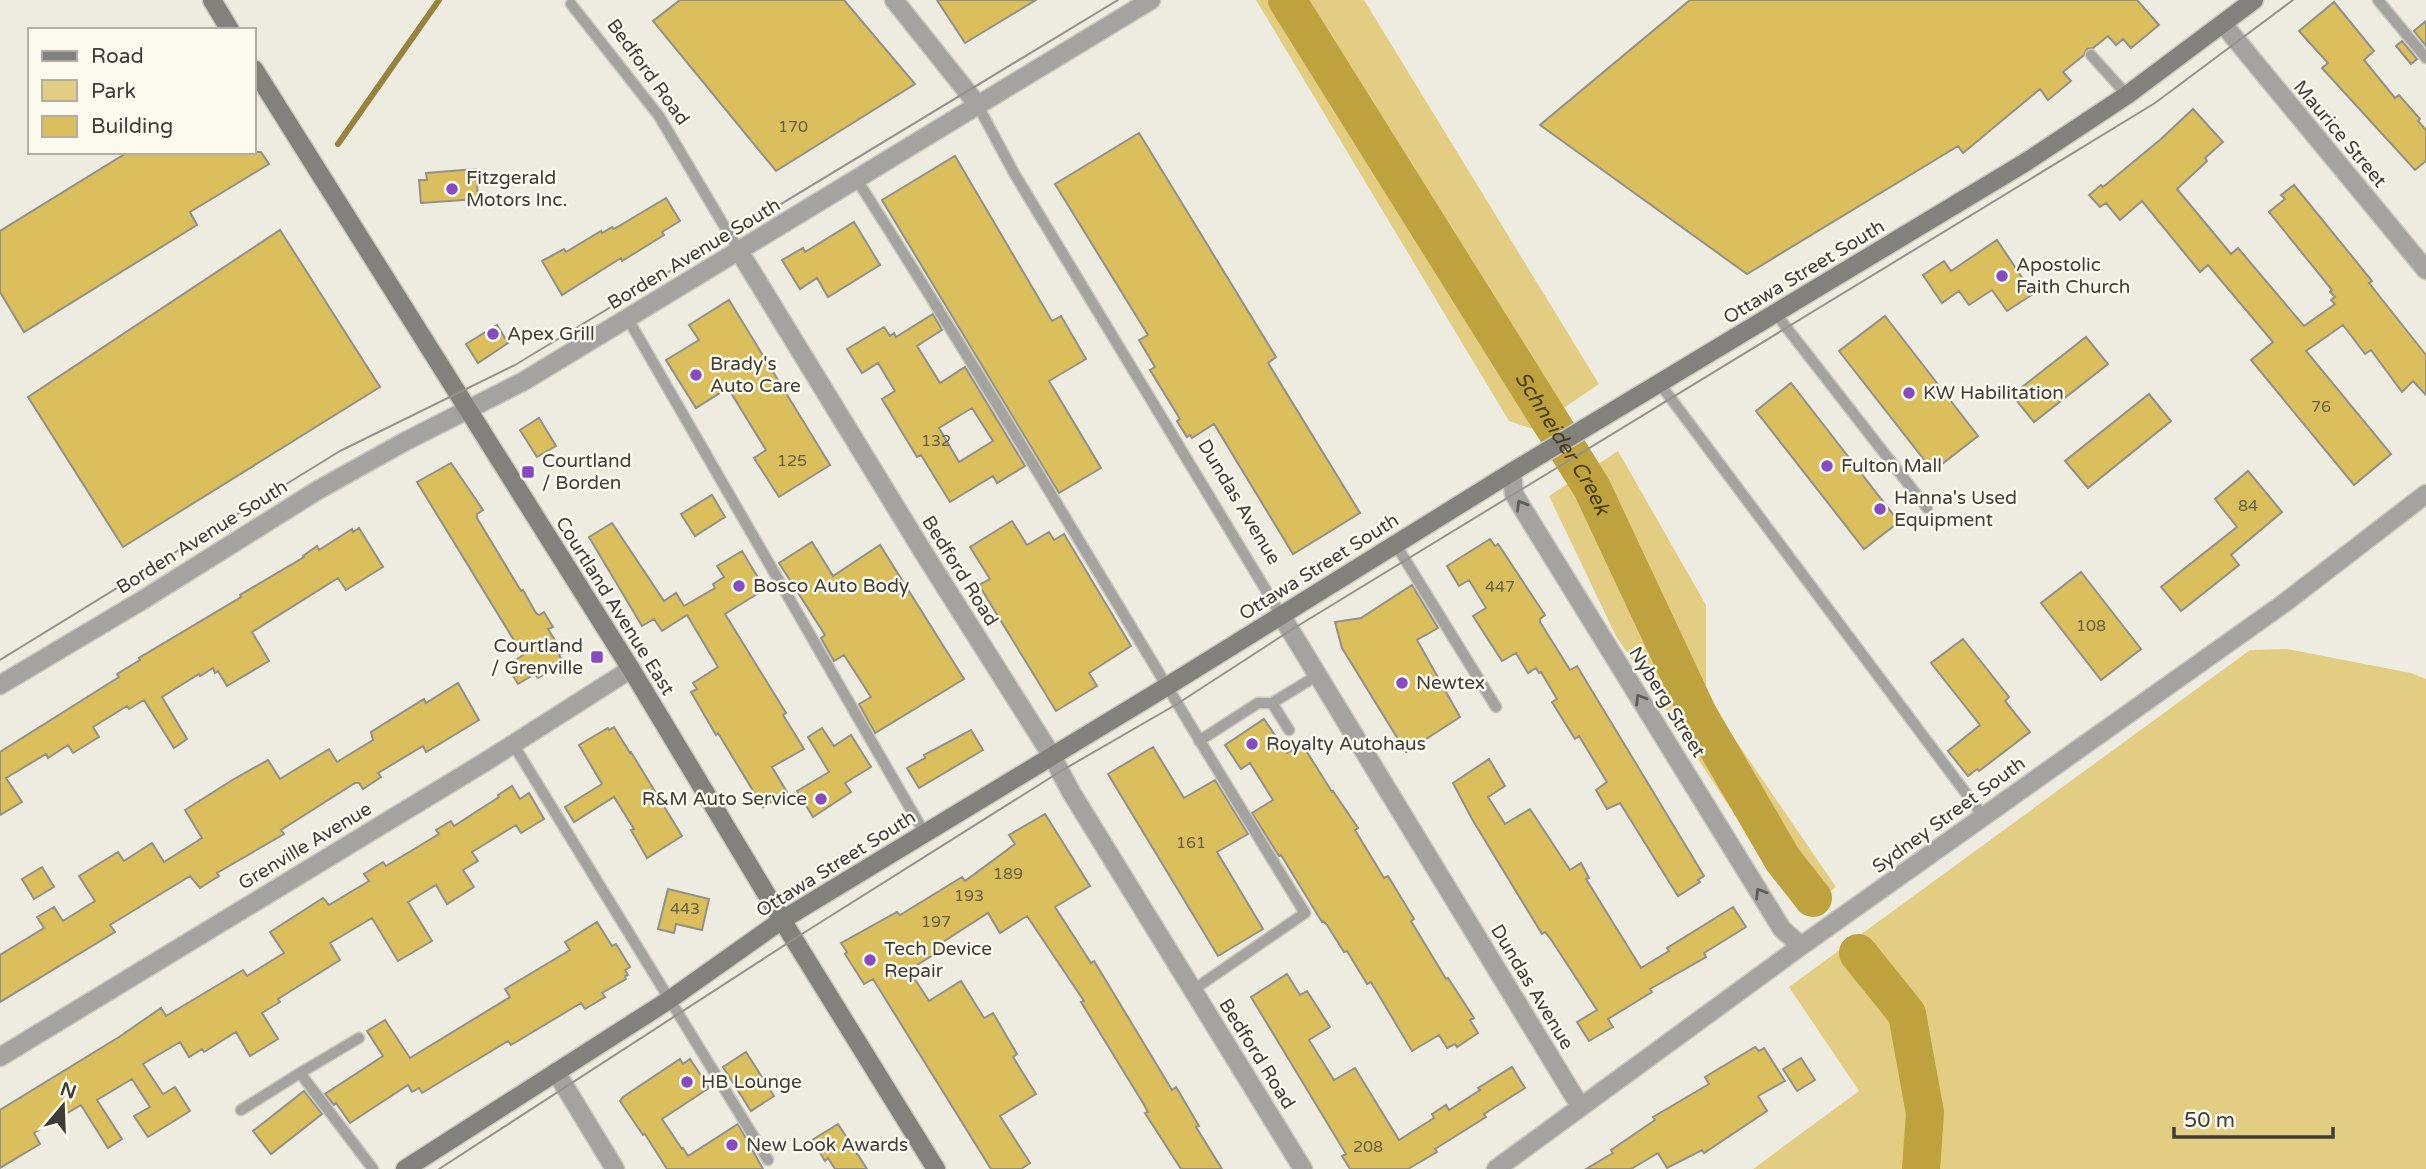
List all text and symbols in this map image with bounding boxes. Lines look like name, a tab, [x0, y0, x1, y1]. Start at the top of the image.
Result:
street label: Bedford Road	[602, 15, 694, 129]
legend	[28, 28, 256, 154]
text: Road	[91, 44, 144, 69]
street label: Maurice Street	[2289, 76, 2391, 192]
text: Park	[91, 79, 136, 104]
text: Building	[91, 114, 173, 139]
house number: 170	[778, 117, 808, 137]
place label: Fitzgerald Motors Inc.	[466, 167, 567, 211]
marker: Fitzgerald Motors Inc.	[444, 181, 460, 197]
street label: Borden Avenue South	[604, 194, 784, 314]
street label: Ottawa Street South	[1720, 215, 1888, 329]
place label: Apostolic Faith Church	[2016, 254, 2130, 298]
marker: Apostolic Faith Church	[1994, 268, 2010, 284]
place label: Apex Grill	[507, 323, 595, 345]
marker: Apex Grill	[485, 326, 501, 342]
place label: Brady's Auto Care	[710, 353, 801, 397]
marker: Brady's Auto Care	[688, 367, 704, 383]
water label: Schneider Creek	[1510, 367, 1616, 520]
place label: KW Habilitation	[1923, 382, 2064, 404]
marker: KW Habilitation	[1901, 385, 1917, 401]
house number: 76	[2311, 397, 2331, 417]
house number: 132	[921, 431, 951, 451]
street label: Dundas Avenue	[1193, 435, 1285, 569]
place label: Courtland / Borden	[542, 450, 632, 494]
house number: 125	[777, 451, 807, 471]
place label: Fulton Mall	[1841, 455, 1942, 477]
marker: Fulton Mall	[1819, 458, 1835, 474]
marker: Courtland / Borden	[520, 464, 536, 480]
street label: Borden Avenue South	[112, 475, 292, 599]
place label: Hanna's Used Equipment	[1894, 487, 2017, 531]
house number: 84	[2238, 496, 2258, 516]
one-way arrow	[1517, 500, 1530, 513]
marker: Hanna's Used Equipment	[1872, 501, 1888, 517]
street label: Ottawa Street South	[1235, 509, 1403, 625]
street label: Bedford Road	[917, 512, 1003, 630]
street label: Courtland Avenue East	[551, 513, 679, 699]
place label: Bosco Auto Body	[753, 575, 909, 597]
house number: 447	[1485, 577, 1515, 597]
marker: Bosco Auto Body	[731, 578, 747, 594]
house number: 108	[2076, 616, 2106, 636]
place label: Courtland / Grenville	[491, 635, 583, 679]
street label: Nyberg Street	[1624, 643, 1710, 761]
marker: Courtland / Grenville	[589, 649, 605, 665]
place label: Newtex	[1416, 672, 1485, 694]
marker: Newtex	[1394, 675, 1410, 691]
one-way arrow	[1636, 694, 1649, 707]
place label: Royalty Autohaus	[1266, 733, 1426, 755]
marker: Royalty Autohaus	[1244, 736, 1260, 752]
street label: Sydney Street South	[1868, 752, 2030, 878]
place label: R&M Auto Service	[642, 788, 807, 810]
marker: R&M Auto Service	[813, 791, 829, 807]
street label: Grenville Avenue	[234, 798, 376, 894]
street label: Ottawa Street South	[752, 806, 920, 922]
house number: 161	[1176, 833, 1206, 853]
house number: 189	[993, 864, 1023, 884]
house number: 193	[954, 886, 984, 906]
one-way arrow	[1755, 888, 1768, 901]
house number: 443	[670, 899, 700, 919]
house number: 197	[921, 912, 951, 932]
street label: Dundas Avenue	[1486, 920, 1578, 1054]
place label: Tech Device Repair	[884, 938, 992, 982]
marker: Tech Device Repair	[862, 952, 878, 968]
street label: Bedford Road	[1214, 995, 1300, 1113]
north arrow	[28, 1071, 98, 1141]
place label: HB Lounge	[701, 1071, 802, 1093]
marker: HB Lounge	[679, 1074, 695, 1090]
text: N	[57, 1078, 79, 1104]
scale bar	[2174, 1096, 2333, 1140]
text: 50 m	[2184, 1108, 2235, 1133]
place label: New Look Awards	[746, 1134, 908, 1156]
marker: New Look Awards	[724, 1137, 740, 1153]
house number: 208	[1353, 1137, 1383, 1157]

